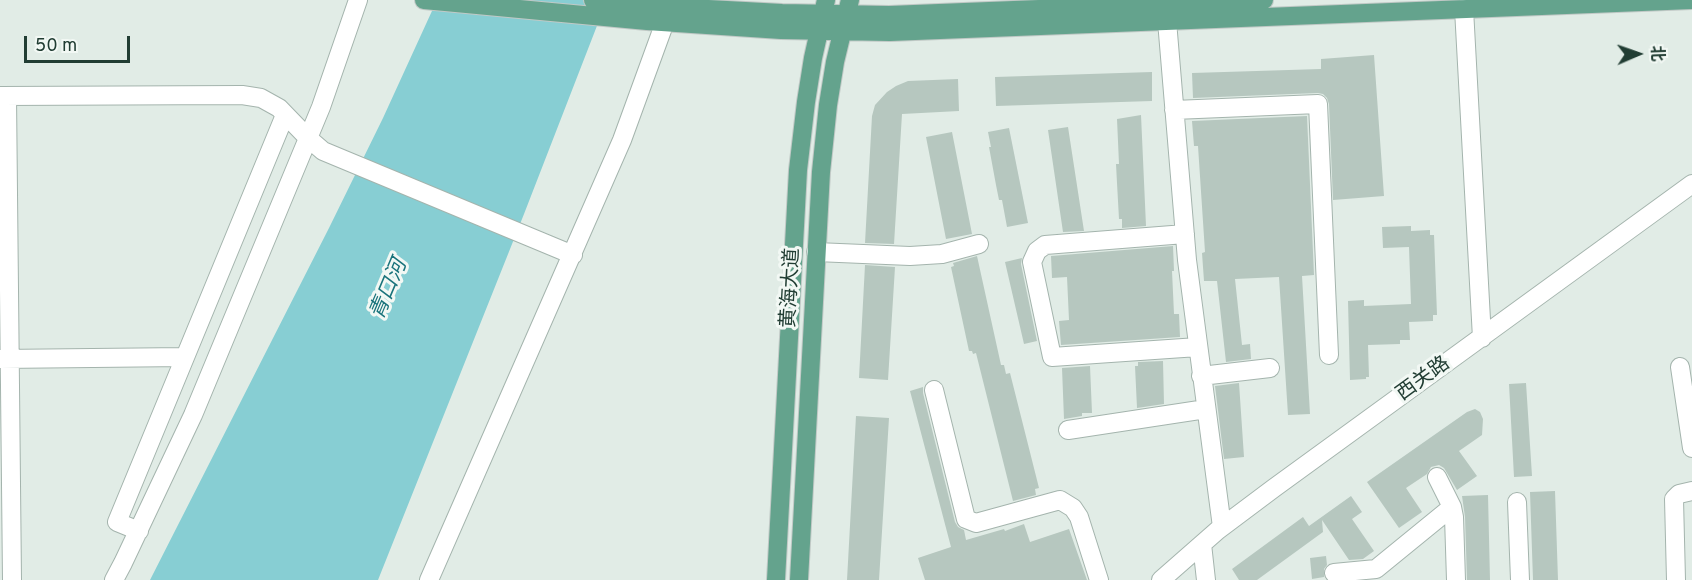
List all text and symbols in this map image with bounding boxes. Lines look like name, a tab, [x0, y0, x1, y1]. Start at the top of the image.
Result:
scale bar	[27, 24, 134, 62]
north arrow	[1608, 24, 1668, 84]
text: 50 m	[35, 35, 77, 58]
text: 北	[1646, 45, 1666, 62]
street label: 黄海大道	[778, 247, 806, 329]
water label: 青口河	[366, 256, 414, 324]
street label: 西关路	[1393, 353, 1455, 407]

